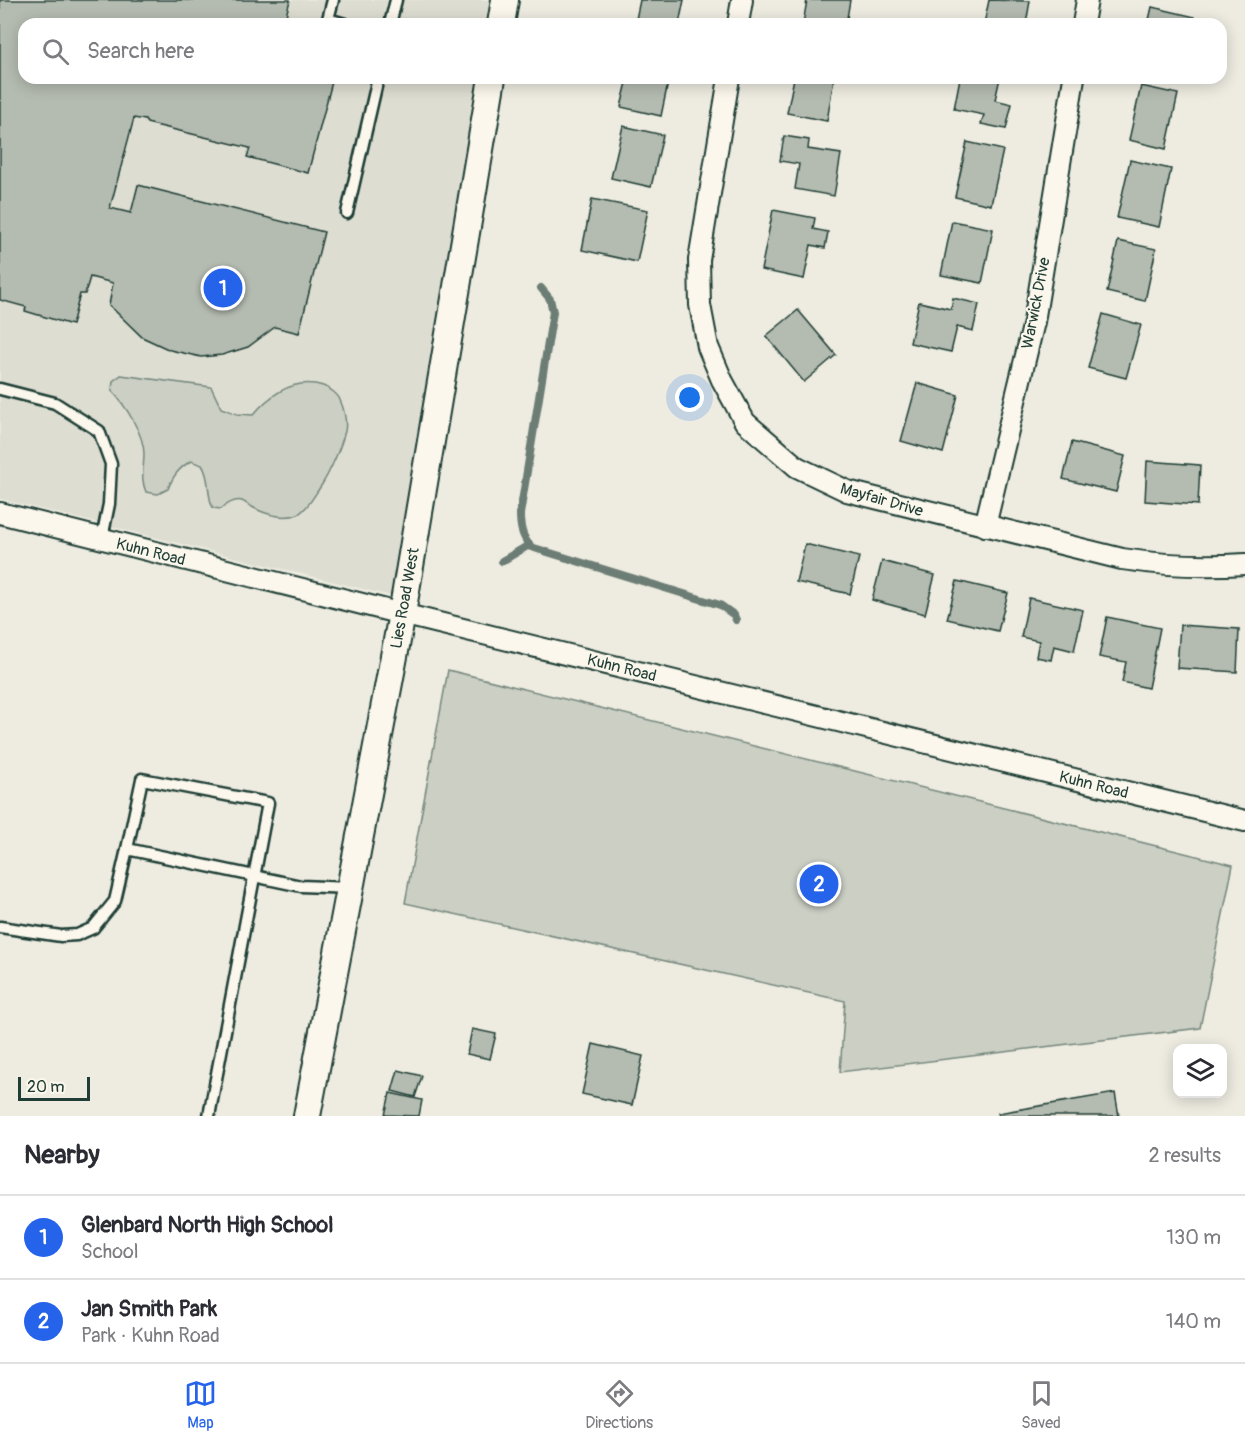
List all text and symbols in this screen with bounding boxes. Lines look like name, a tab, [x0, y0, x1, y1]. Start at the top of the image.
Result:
search box	[18, 18, 1227, 84]
icon: search	[39, 35, 72, 68]
text: Search here	[87, 37, 194, 65]
street label: Warwick Drive	[1017, 256, 1055, 351]
pin: 1	[204, 266, 242, 310]
your location	[675, 383, 704, 412]
street label: Mayfair Drive	[838, 479, 926, 521]
street label: Kuhn Road	[114, 534, 188, 570]
street label: Lies Road West	[386, 546, 424, 650]
street label: Kuhn Road	[585, 650, 659, 686]
street label: Kuhn Road	[1057, 767, 1131, 803]
pin: 2	[800, 862, 838, 906]
map controls	[1173, 1044, 1227, 1098]
button: layers	[1173, 1044, 1227, 1098]
scale bar	[18, 1074, 90, 1102]
text: 20 m	[27, 1077, 65, 1097]
text: Nearby	[24, 1139, 100, 1171]
text: 2 results	[1149, 1143, 1221, 1168]
text: Glenbard North High School	[81, 1211, 333, 1239]
text: 1	[40, 1225, 47, 1250]
text: 130 m	[1166, 1225, 1221, 1250]
text: School	[81, 1239, 138, 1264]
text: Jan Smith Park	[81, 1295, 217, 1323]
text: 2	[38, 1309, 49, 1334]
text: 140 m	[1166, 1309, 1221, 1334]
text: Park · Kuhn Road	[81, 1323, 220, 1348]
tab: Map	[184, 1377, 217, 1433]
tab: Directions	[585, 1377, 653, 1433]
tab: Saved	[1021, 1377, 1061, 1433]

